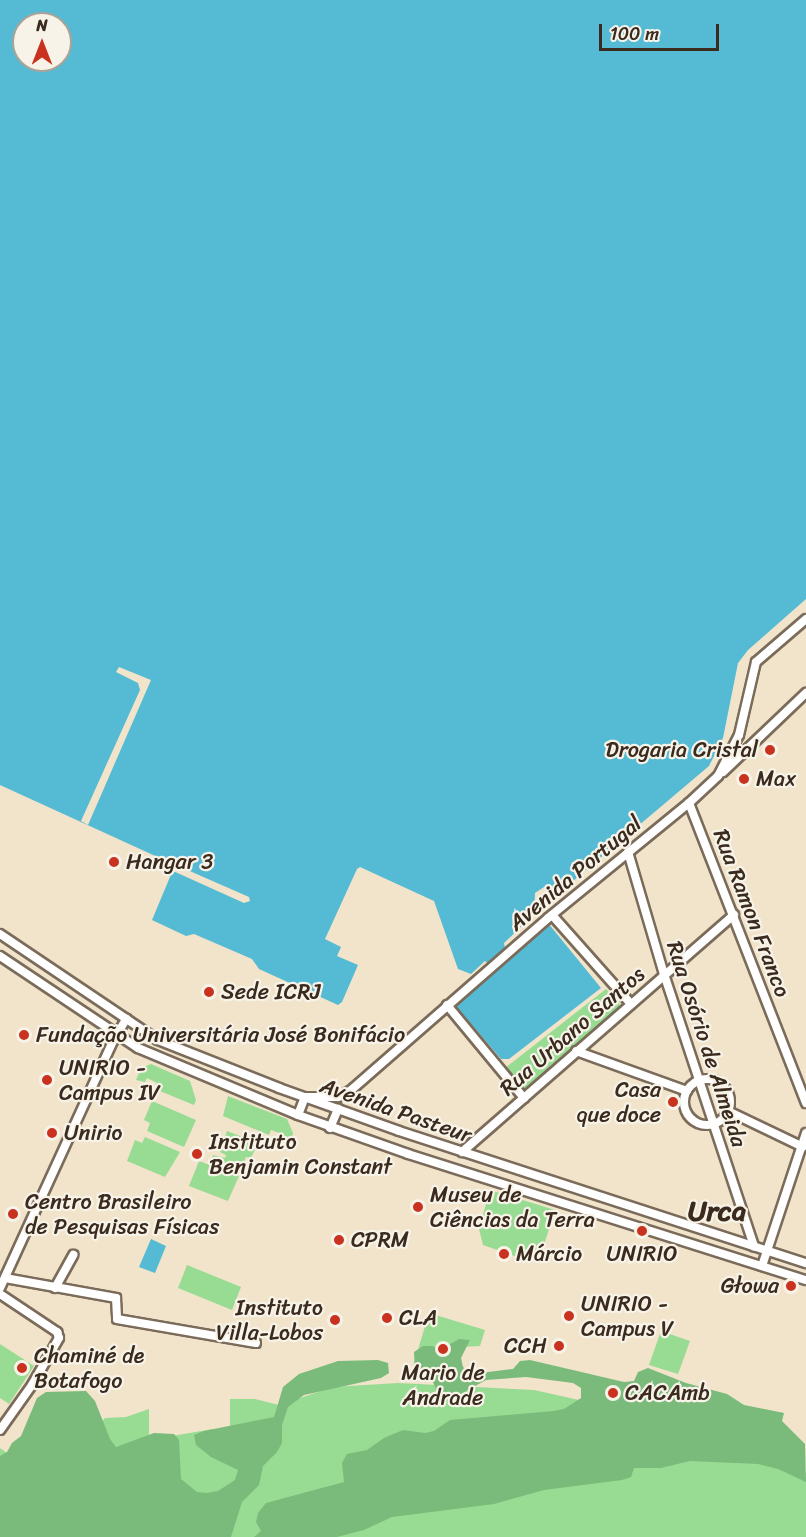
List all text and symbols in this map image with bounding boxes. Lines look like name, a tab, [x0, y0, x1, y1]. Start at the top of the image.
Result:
text: N	[36, 11, 48, 40]
north arrow	[12, 12, 72, 72]
scale bar	[602, 12, 722, 50]
text: 100 m	[610, 18, 659, 50]
place label: Drogaria Cristal	[606, 737, 758, 763]
marker: Drogaria Cristal	[763, 743, 777, 757]
place label: Max	[756, 766, 796, 792]
marker: Max	[737, 772, 751, 786]
street label: Avenida Portugal	[503, 810, 647, 936]
street label: Rua Ramon Franco	[708, 825, 796, 1001]
place label: Hangar 3	[126, 849, 213, 875]
marker: Hangar 3	[107, 855, 121, 869]
street label: Rua Osório de Almeida	[661, 937, 753, 1151]
street label: Rua Urbano Santos	[494, 961, 650, 1101]
place label: Sede ICRJ	[221, 979, 321, 1005]
marker: Sede ICRJ	[202, 985, 216, 999]
place label: Fundação Universitária José Bonifácio	[36, 1022, 405, 1048]
marker: Fundação Universitária José Bonifácio	[17, 1028, 31, 1042]
place label: UNIRIO - Campus IV	[59, 1054, 161, 1106]
street label: Avenida Pasteur	[317, 1072, 475, 1148]
marker: UNIRIO - Campus IV	[40, 1073, 54, 1087]
place label: Casa que doce	[576, 1076, 661, 1128]
marker: Casa que doce	[666, 1095, 680, 1109]
place label: Unirio	[64, 1120, 122, 1146]
marker: Unirio	[45, 1126, 59, 1140]
place label: Instituto Benjamin Constant	[209, 1128, 393, 1180]
marker: Instituto Benjamin Constant	[190, 1147, 204, 1161]
place label: Museu de Ciências da Terra	[430, 1181, 595, 1232]
place label: Centro Brasileiro de Pesquisas Físicas	[25, 1188, 218, 1240]
district label: Urca	[688, 1194, 746, 1228]
marker: Museu de Ciências da Terra	[411, 1200, 425, 1214]
marker: Centro Brasileiro de Pesquisas Físicas	[6, 1207, 20, 1221]
marker: UNIRIO	[635, 1224, 649, 1238]
place label: CPRM	[351, 1227, 409, 1253]
marker: CPRM	[332, 1233, 346, 1247]
place label: Márcio	[516, 1241, 582, 1267]
place label: UNIRIO	[607, 1241, 677, 1267]
marker: Márcio	[497, 1247, 511, 1261]
place label: Głowa	[721, 1273, 779, 1299]
marker: Głowa	[784, 1279, 798, 1293]
place label: UNIRIO - Campus V	[581, 1290, 674, 1342]
place label: Instituto Villa-Lobos	[216, 1294, 323, 1346]
place label: CLA	[399, 1305, 437, 1331]
marker: UNIRIO - Campus V	[562, 1309, 576, 1323]
marker: CLA	[380, 1311, 394, 1325]
marker: Instituto Villa-Lobos	[328, 1313, 342, 1327]
place label: CCH	[504, 1333, 547, 1359]
marker: CCH	[552, 1339, 566, 1353]
place label: Chaminé de Botafogo	[34, 1342, 145, 1394]
marker: Mario de Andrade	[436, 1342, 450, 1356]
place label: Mario de Andrade	[401, 1359, 485, 1410]
marker: Chaminé de Botafogo	[15, 1361, 29, 1375]
place label: CACAmb	[625, 1380, 710, 1406]
marker: CACAmb	[606, 1386, 620, 1400]

